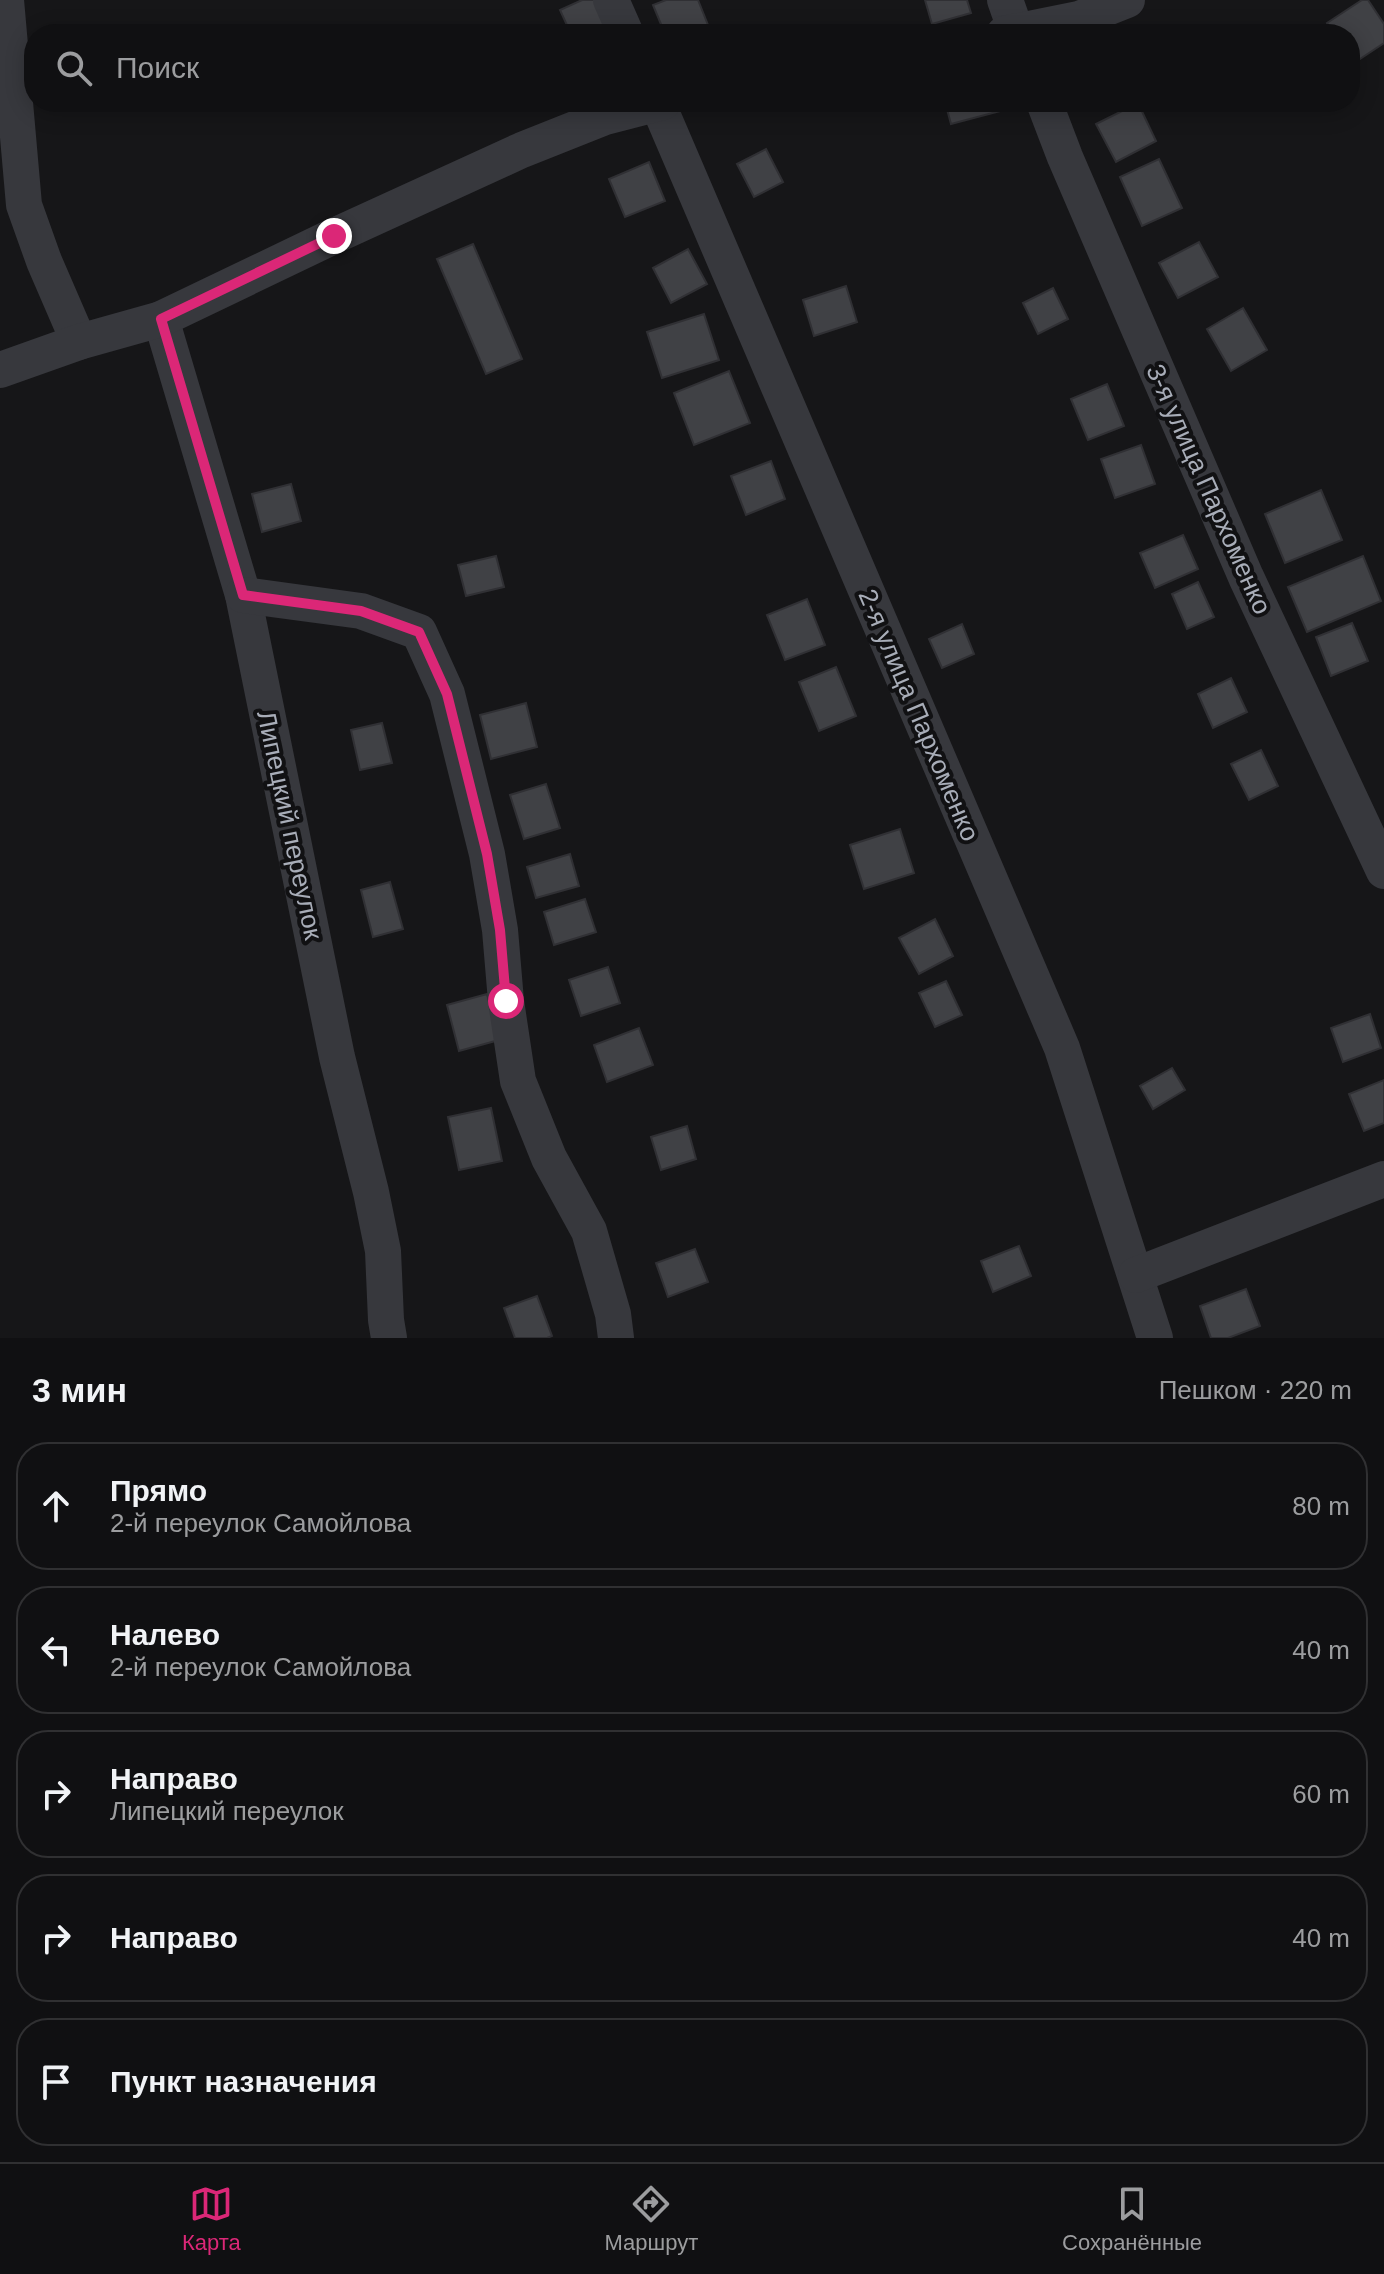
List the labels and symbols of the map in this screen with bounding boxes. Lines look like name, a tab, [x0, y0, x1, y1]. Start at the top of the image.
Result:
route end	[316, 218, 352, 254]
street label: 3-я улица Пархоменко	[1140, 359, 1278, 619]
street label: 2-я улица Пархоменко	[852, 585, 986, 845]
street label: Липецкий переулок	[251, 708, 329, 943]
route start	[488, 983, 524, 1019]

